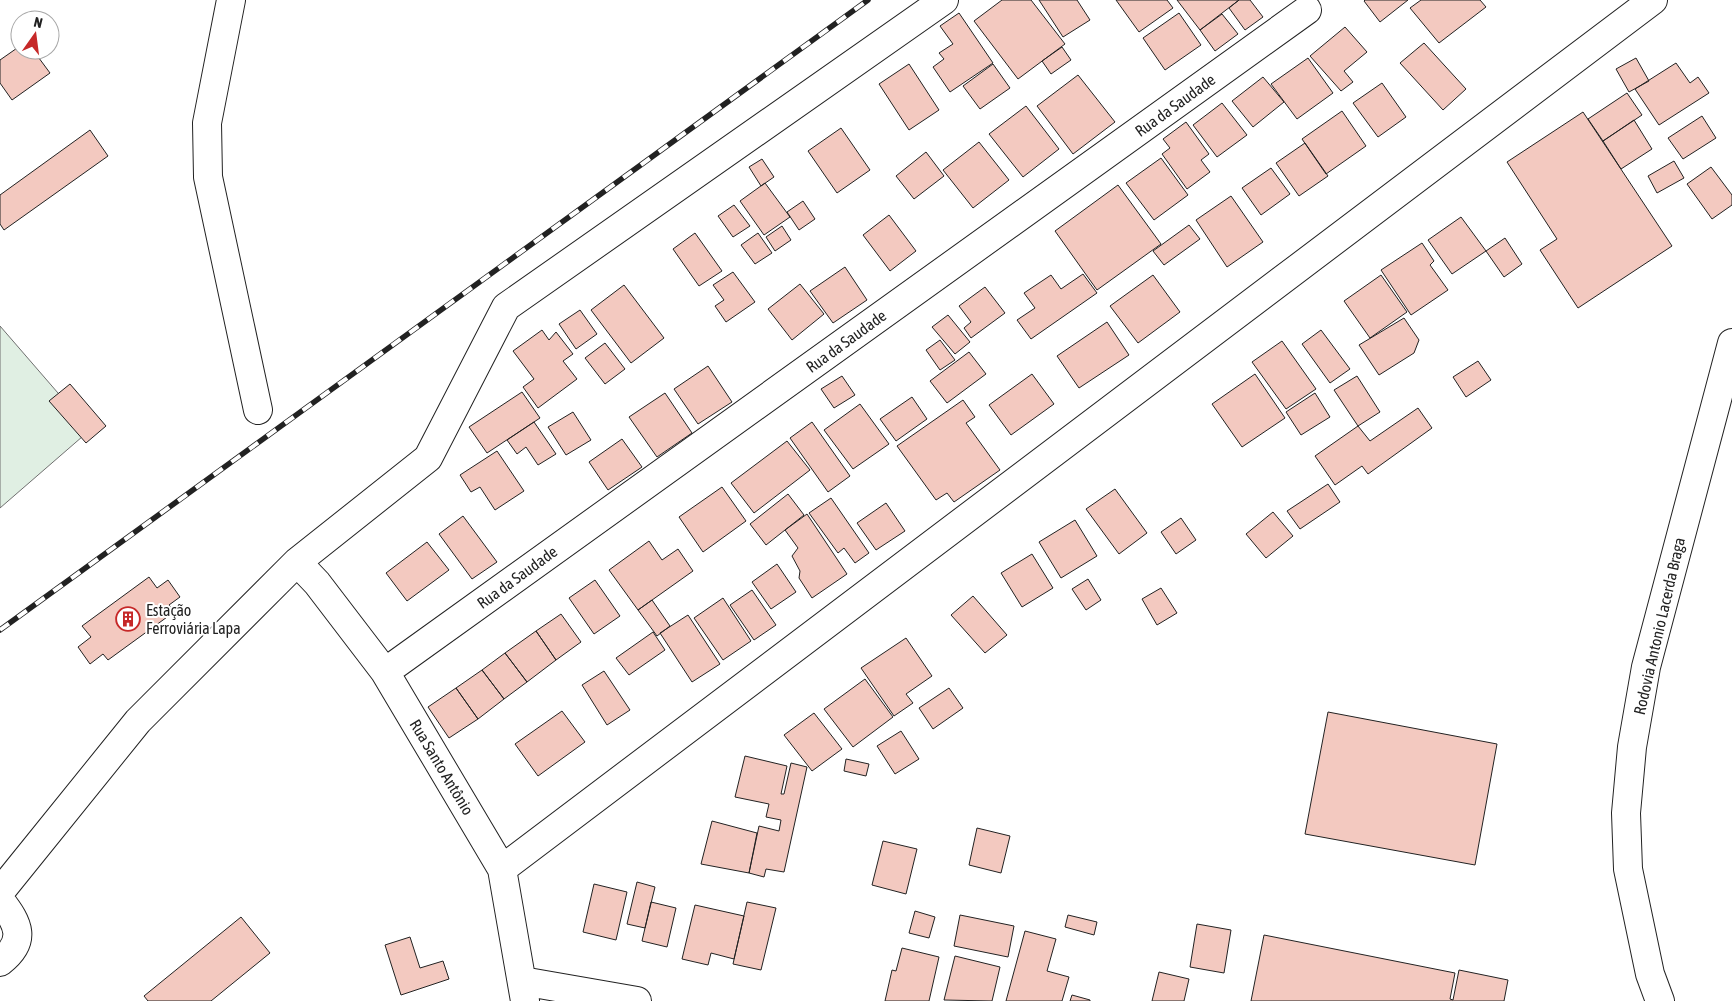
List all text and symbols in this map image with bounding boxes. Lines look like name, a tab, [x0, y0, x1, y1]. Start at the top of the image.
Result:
north arrow	[10, 10, 60, 60]
text: N	[32, 14, 44, 31]
street label: Rua da Saudade	[1132, 70, 1218, 140]
street label: Rua da Saudade	[803, 306, 889, 376]
street label: Rodovia Antonio Lacerda Braga	[1630, 536, 1689, 717]
street label: Rua da Saudade	[474, 542, 560, 612]
place label: Estação Ferroviária Lapa	[146, 601, 241, 638]
building icon: Estação Ferroviária Lapa	[115, 606, 141, 632]
street label: Rua Santo Antônio	[406, 716, 478, 818]

